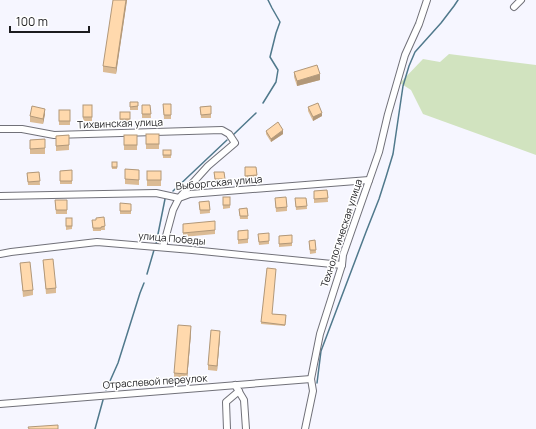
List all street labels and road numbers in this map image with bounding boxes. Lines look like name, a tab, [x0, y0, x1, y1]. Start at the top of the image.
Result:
street label: Тихвинская улица	[77, 115, 163, 131]
street label: Выборгская улица	[175, 171, 263, 193]
street label: Технологическая улица	[317, 177, 365, 289]
street label: улица Победы	[138, 228, 206, 248]
street label: Отраслевой переулок	[102, 370, 209, 392]

